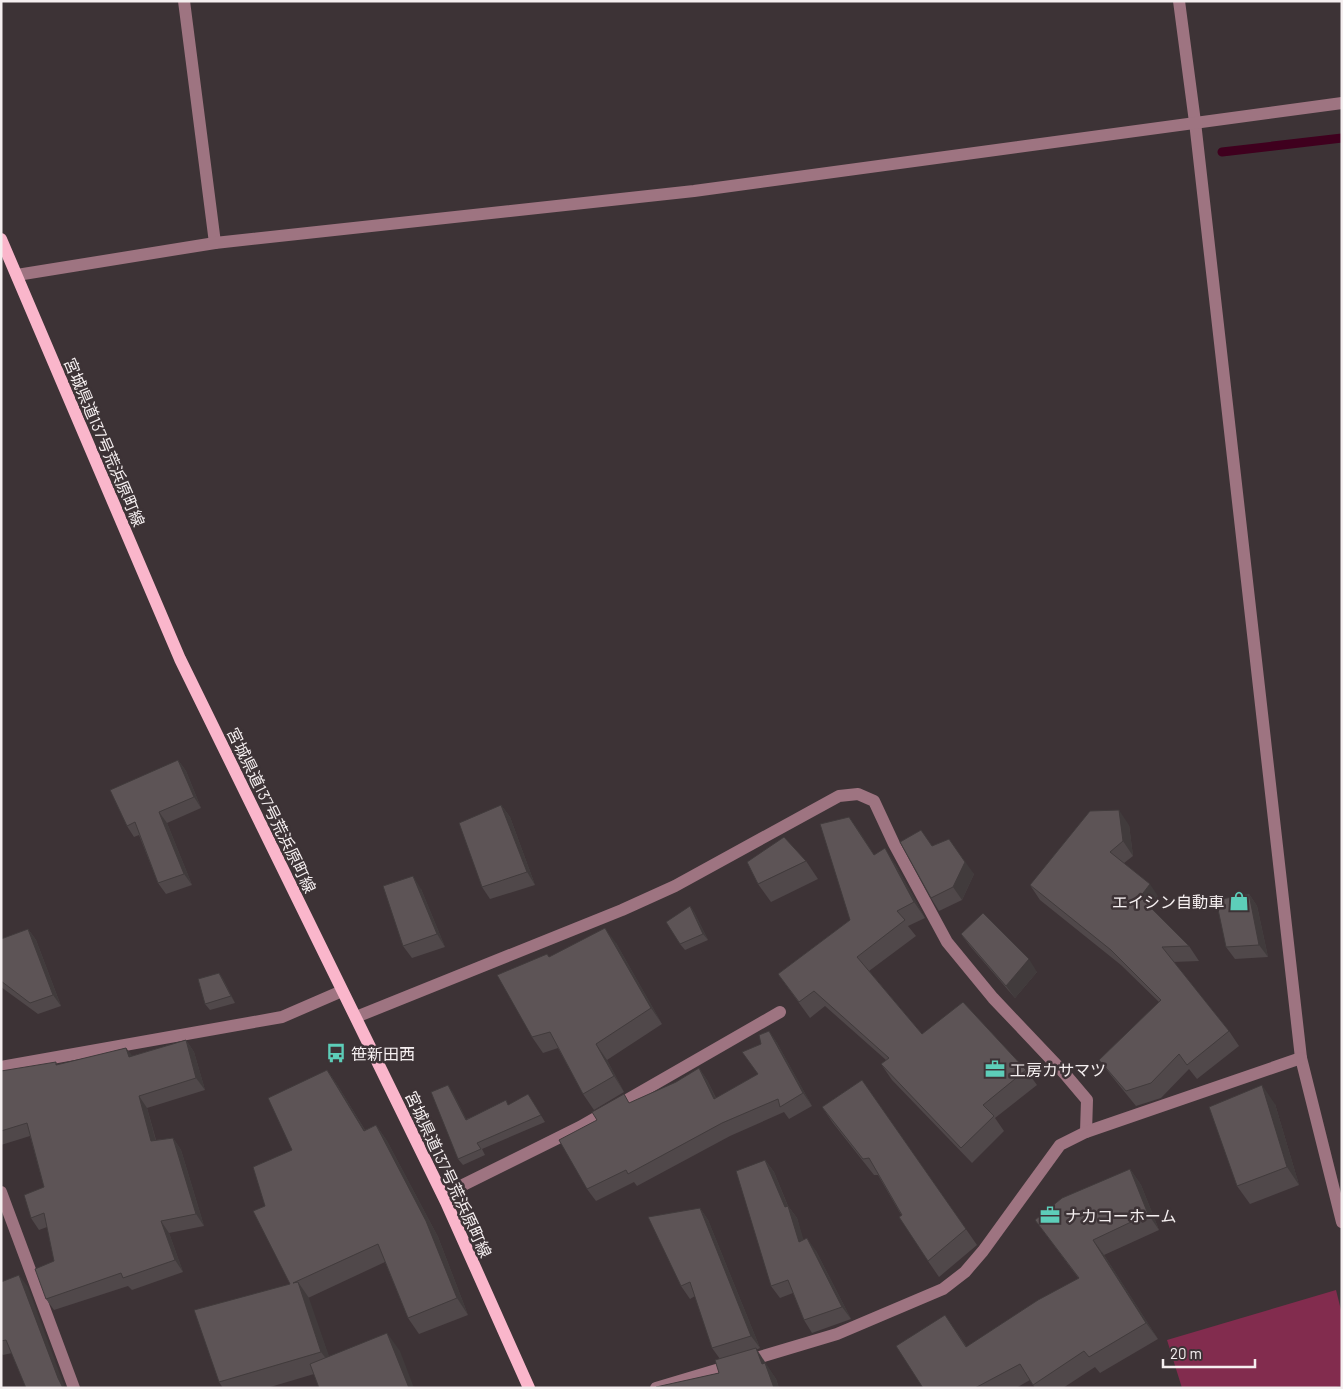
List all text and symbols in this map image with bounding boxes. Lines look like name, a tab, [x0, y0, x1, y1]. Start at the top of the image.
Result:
street label: 宮城県道137号荒浜原町線	[61, 355, 149, 529]
street label: 宮城県道137号荒浜原町線	[224, 724, 320, 896]
shop icon: エイシン自動車	[1228, 890, 1250, 912]
place label: エイシン自動車	[1112, 892, 1224, 911]
bus stop icon: 笹新田西	[325, 1042, 347, 1064]
place label: 笹新田西	[351, 1044, 415, 1063]
office icon: 工房カサマツ	[984, 1058, 1006, 1080]
place label: 工房カサマツ	[1010, 1060, 1106, 1079]
street label: 宮城県道137号荒浜原町線	[402, 1088, 496, 1260]
office icon: ナカコーホーム	[1039, 1204, 1061, 1226]
place label: ナカコーホーム	[1065, 1206, 1177, 1225]
scale bar	[1163, 1336, 1256, 1368]
text: 20 m	[1170, 1344, 1202, 1362]

